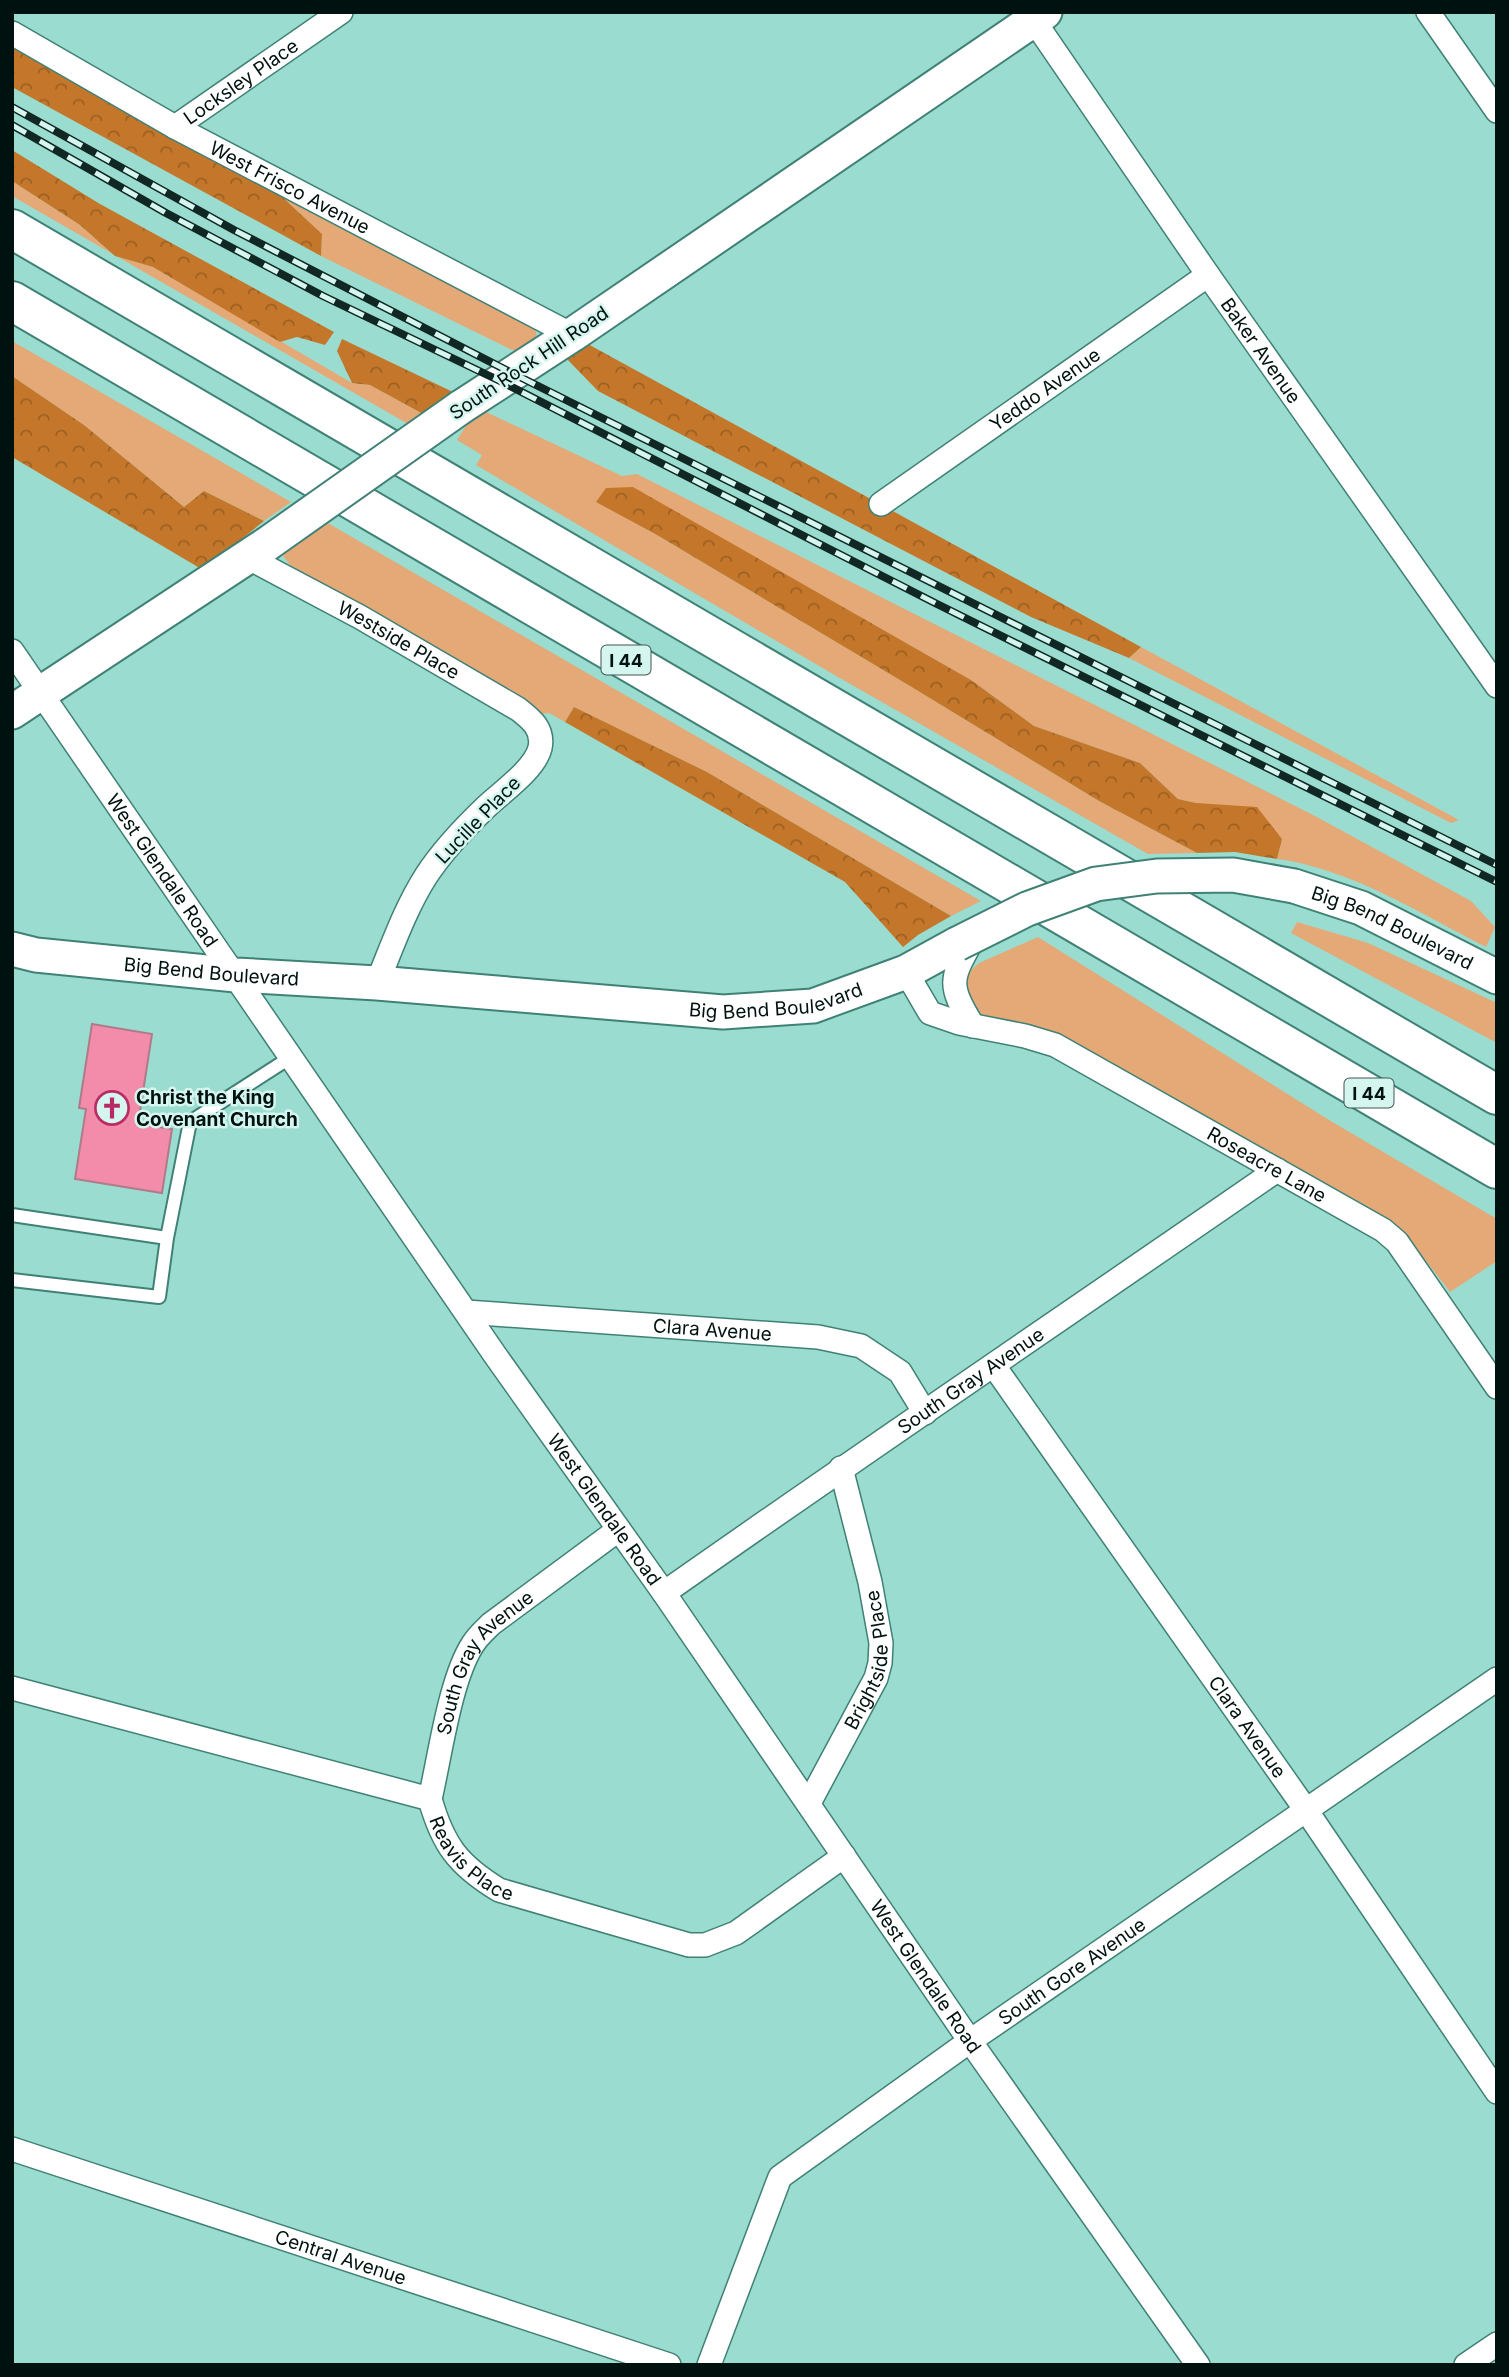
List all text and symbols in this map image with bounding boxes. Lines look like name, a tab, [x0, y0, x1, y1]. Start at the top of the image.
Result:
street label: Locksley Place	[179, 34, 302, 129]
street label: West Frisco Avenue	[206, 136, 374, 239]
street label: Baker Avenue	[1216, 293, 1306, 408]
street label: South Rock Hill Road	[445, 301, 613, 425]
street label: Yeddo Avenue	[985, 343, 1104, 436]
street label: Westside Place	[334, 596, 464, 684]
road number: I 44	[602, 646, 650, 674]
street label: Lucille Place	[431, 772, 525, 868]
street label: West Glendale Road	[102, 789, 223, 951]
street label: Big Bend Boulevard	[1308, 881, 1477, 975]
street label: Big Bend Boulevard	[123, 952, 300, 990]
street label: Big Bend Boulevard	[688, 977, 865, 1023]
road number: I 44	[1344, 1078, 1394, 1108]
place label: Christ the King Covenant Church	[136, 1086, 298, 1131]
church icon: Christ the King Covenant Church	[93, 1089, 131, 1127]
street label: Roseacre Lane	[1203, 1122, 1331, 1207]
street label: Clara Avenue	[652, 1314, 773, 1345]
street label: South Gray Avenue	[893, 1322, 1048, 1439]
street label: West Glendale Road	[543, 1429, 666, 1590]
street label: South Gray Avenue	[432, 1585, 538, 1737]
street label: Brightside Place	[839, 1588, 893, 1733]
street label: Clara Avenue	[1204, 1671, 1291, 1782]
street label: Reavis Place	[425, 1813, 516, 1905]
street label: West Glendale Road	[865, 1895, 986, 2058]
street label: South Gore Avenue	[994, 1913, 1150, 2030]
street label: Central Avenue	[272, 2225, 409, 2289]

